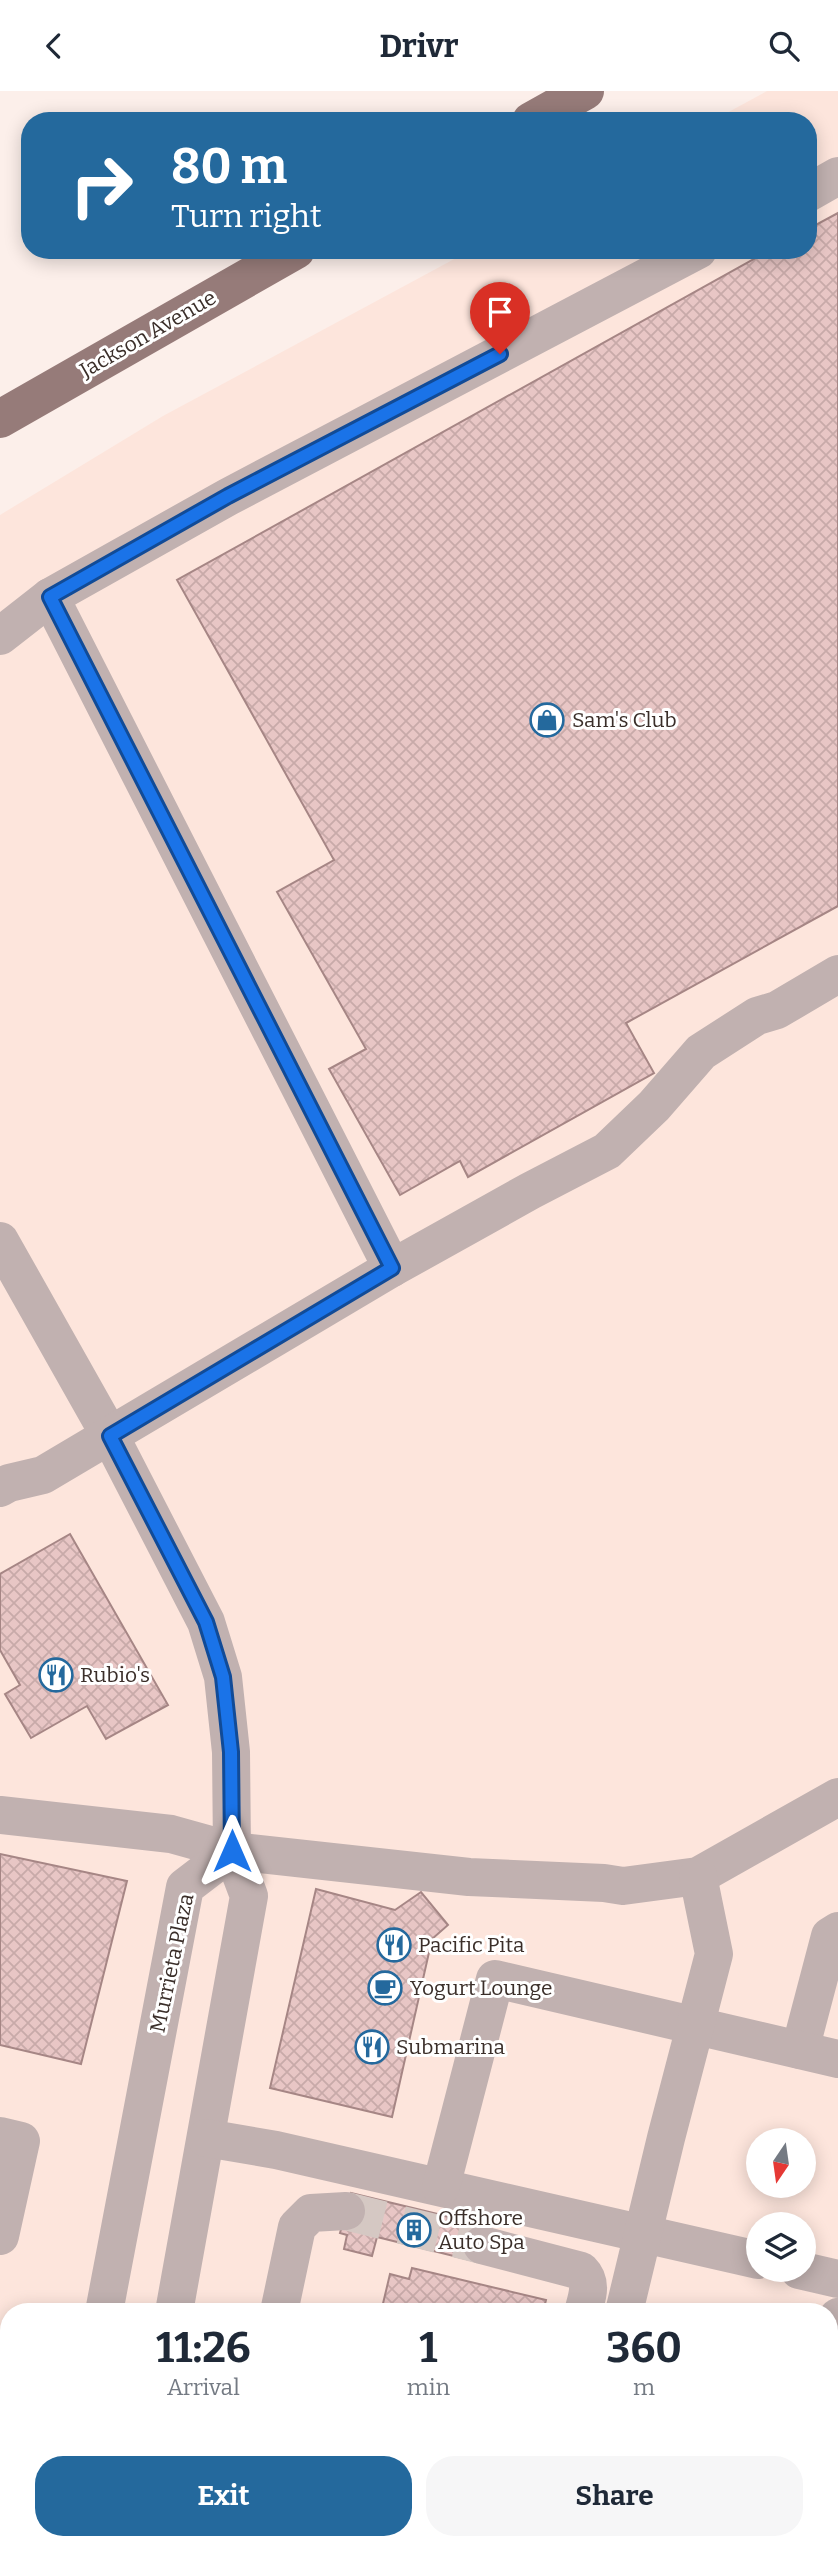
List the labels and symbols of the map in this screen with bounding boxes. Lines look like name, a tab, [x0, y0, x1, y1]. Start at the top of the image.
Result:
pin	[470, 282, 530, 354]
street label: Jackson Avenue	[74, 284, 221, 384]
shop icon: Sam's Club	[528, 701, 566, 739]
place label: Sam's Club	[572, 707, 677, 733]
restaurant icon: Rubio's	[37, 1656, 75, 1694]
place label: Rubio's	[80, 1662, 150, 1688]
position arrow	[195, 1814, 269, 1888]
street label: Murrieta Plaza	[145, 1891, 200, 2035]
restaurant icon: Pacific Pita	[375, 1926, 413, 1964]
place label: Pacific Pita	[418, 1932, 525, 1958]
cafe icon: Yogurt Lounge	[366, 1969, 404, 2007]
place label: Yogurt Lounge	[410, 1975, 552, 2001]
restaurant icon: Submarina	[353, 2028, 391, 2066]
place label: Submarina	[396, 2034, 506, 2060]
north arrow	[746, 2128, 816, 2198]
place label: Offshore Auto Spa	[438, 2205, 525, 2255]
building icon: Offshore Auto Spa	[395, 2211, 433, 2249]

